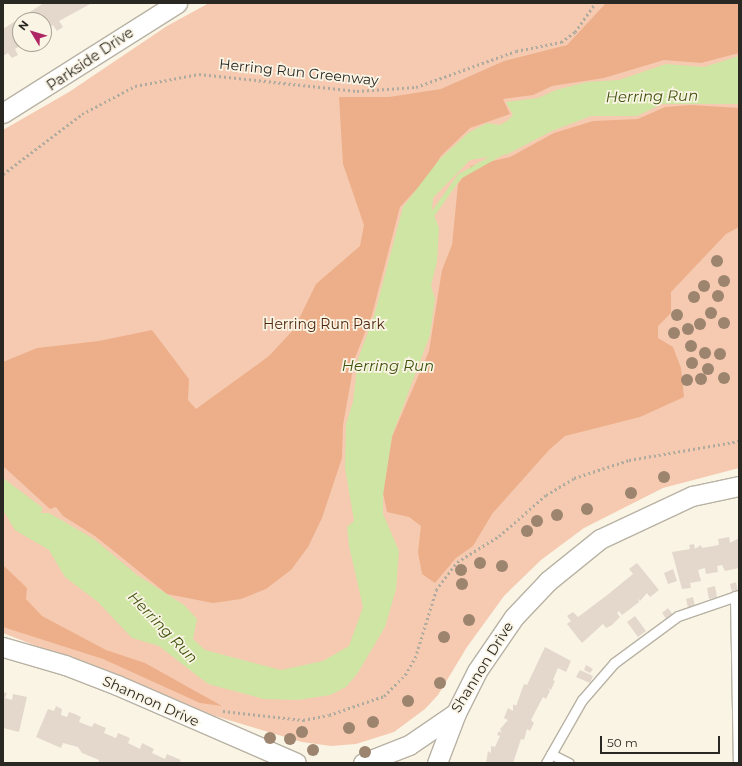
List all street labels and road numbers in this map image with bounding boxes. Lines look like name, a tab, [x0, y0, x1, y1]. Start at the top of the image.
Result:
street label: Parkside Drive	[44, 24, 136, 94]
street label: Herring Run Greenway	[219, 55, 379, 89]
street label: Shannon Drive	[447, 619, 517, 715]
street label: Shannon Drive	[100, 672, 202, 730]

